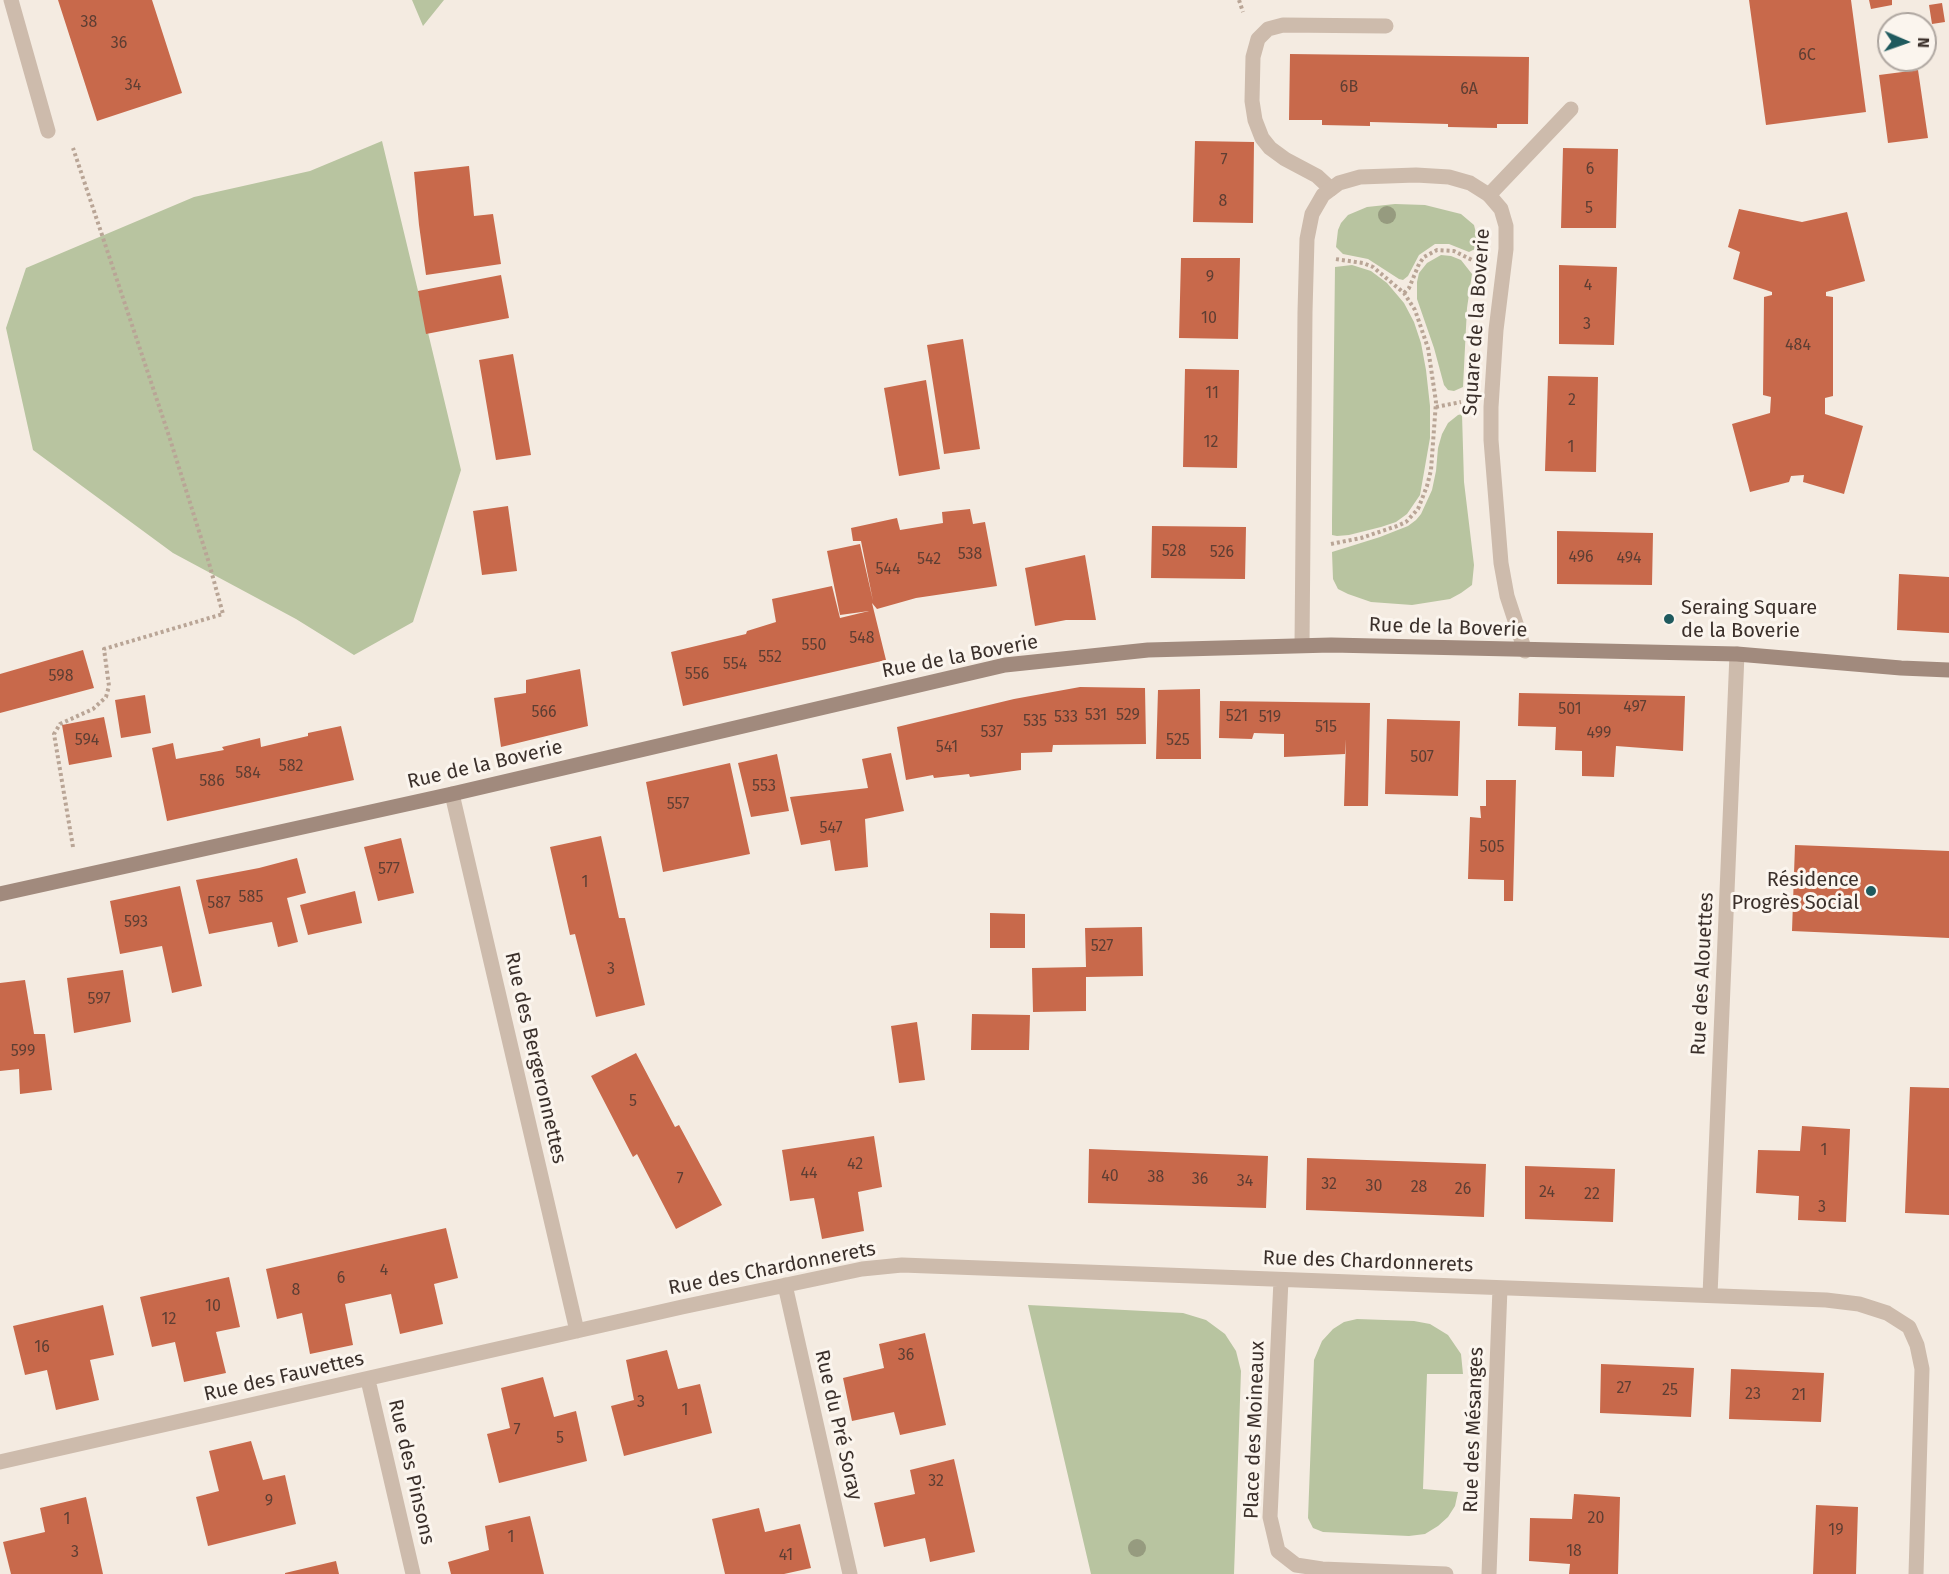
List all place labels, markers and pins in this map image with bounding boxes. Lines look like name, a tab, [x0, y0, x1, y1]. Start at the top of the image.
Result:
place label: Seraing Square de la Boverie	[1681, 596, 1817, 643]
marker: Seraing Square de la Boverie	[1662, 612, 1676, 626]
place label: Résidence Progrès Social	[1732, 868, 1859, 915]
marker: Résidence Progrès Social	[1864, 884, 1878, 898]

